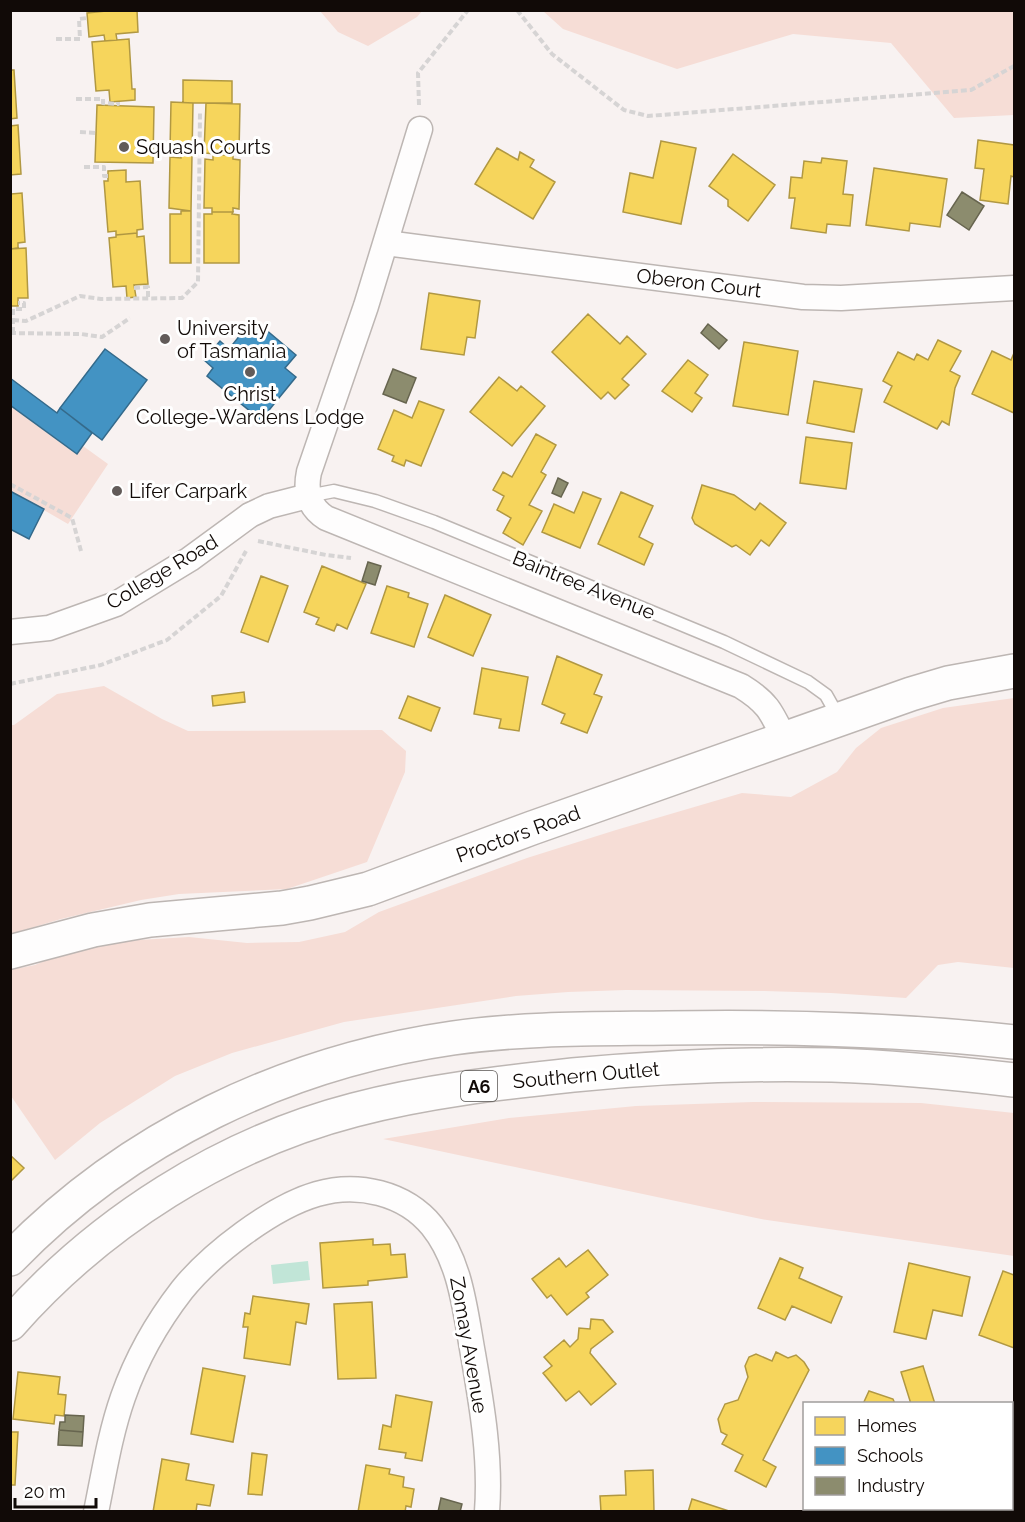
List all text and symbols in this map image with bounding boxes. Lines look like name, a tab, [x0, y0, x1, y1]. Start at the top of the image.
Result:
place label: Squash Courts	[136, 135, 271, 159]
marker: Squash Courts	[117, 140, 131, 154]
street label: Oberon Court	[635, 263, 763, 303]
place label: University of Tasmania	[177, 316, 286, 363]
marker: University of Tasmania	[158, 332, 172, 346]
marker: Christ College-Wardens Lodge	[243, 365, 257, 379]
place label: Christ College-Wardens Lodge	[136, 382, 364, 429]
place label: Lifer Carpark	[129, 479, 248, 503]
marker: Lifer Carpark	[110, 484, 124, 498]
street label: College Road	[102, 529, 222, 615]
street label: Baintree Avenue	[509, 545, 659, 625]
street label: Proctors Road	[453, 800, 583, 868]
street label: Southern Outlet	[512, 1057, 661, 1093]
road number: A6	[461, 1071, 497, 1101]
street label: Zomay Avenue	[445, 1275, 493, 1415]
legend	[803, 1402, 1013, 1510]
text: Homes	[857, 1415, 917, 1436]
text: Schools	[857, 1445, 924, 1466]
scale bar	[15, 1471, 96, 1509]
text: Industry	[857, 1475, 925, 1496]
text: 20 m	[24, 1481, 66, 1502]

